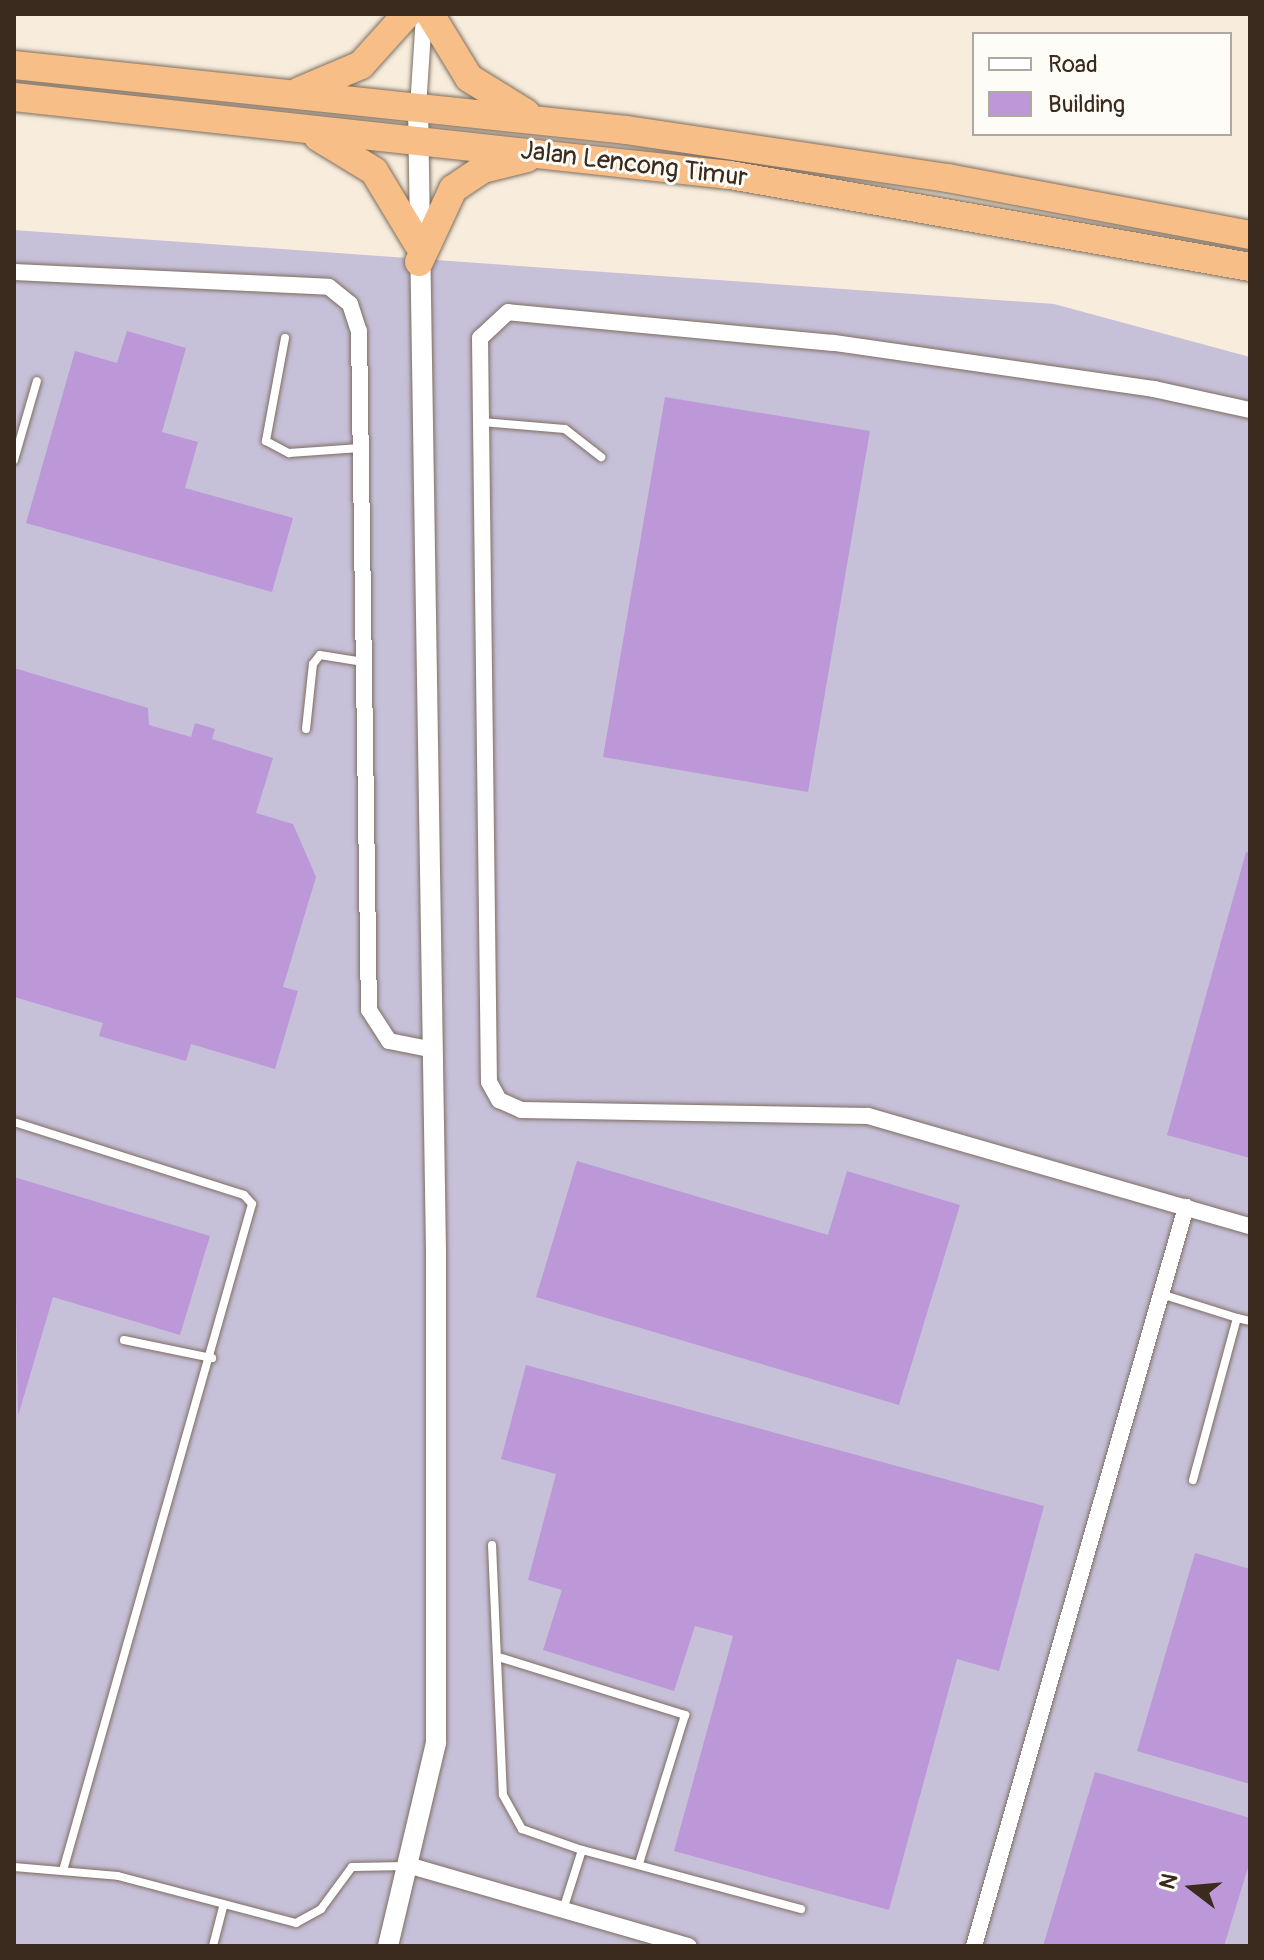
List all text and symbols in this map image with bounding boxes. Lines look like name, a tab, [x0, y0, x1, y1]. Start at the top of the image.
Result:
legend	[972, 32, 1232, 136]
text: Road	[1048, 50, 1098, 79]
text: Building	[1048, 90, 1125, 119]
street label: Jalan Lencong Timur	[519, 136, 749, 194]
north arrow	[1152, 1848, 1232, 1928]
text: N	[1153, 1870, 1184, 1892]

